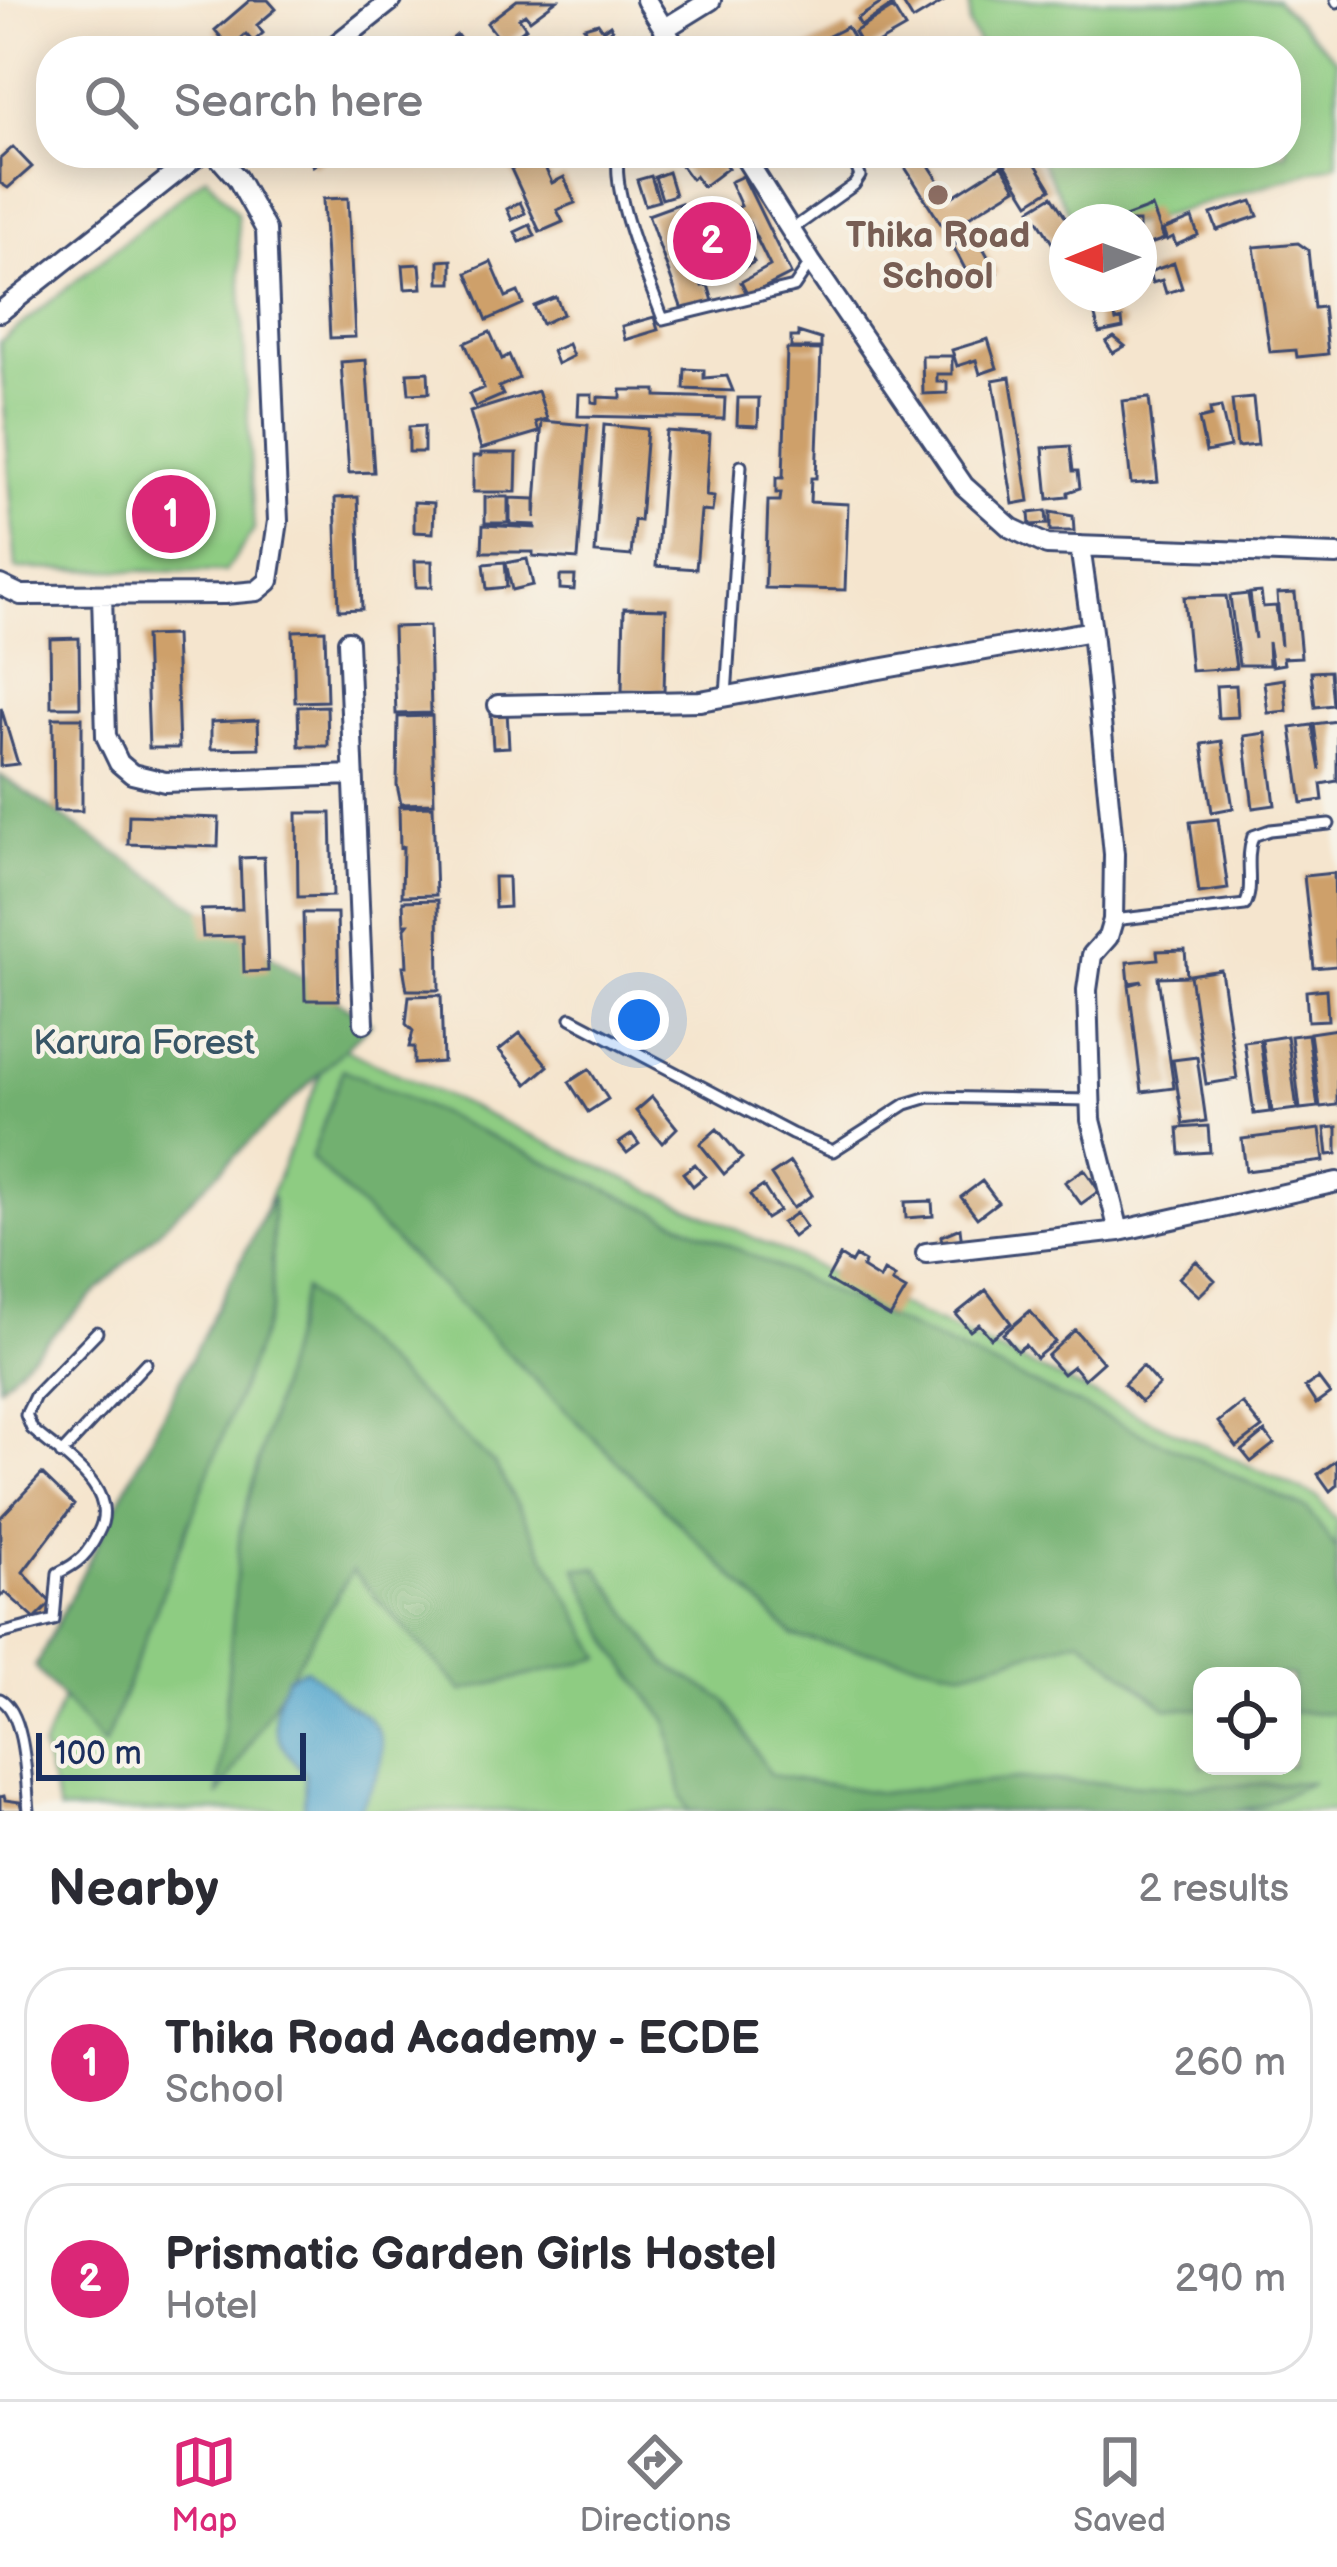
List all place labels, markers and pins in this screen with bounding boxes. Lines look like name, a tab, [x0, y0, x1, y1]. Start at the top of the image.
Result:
marker: Thika Road School	[925, 182, 951, 208]
pin: 2	[673, 196, 751, 286]
place label: Thika Road School	[846, 215, 1030, 299]
pin: 1	[132, 469, 210, 559]

